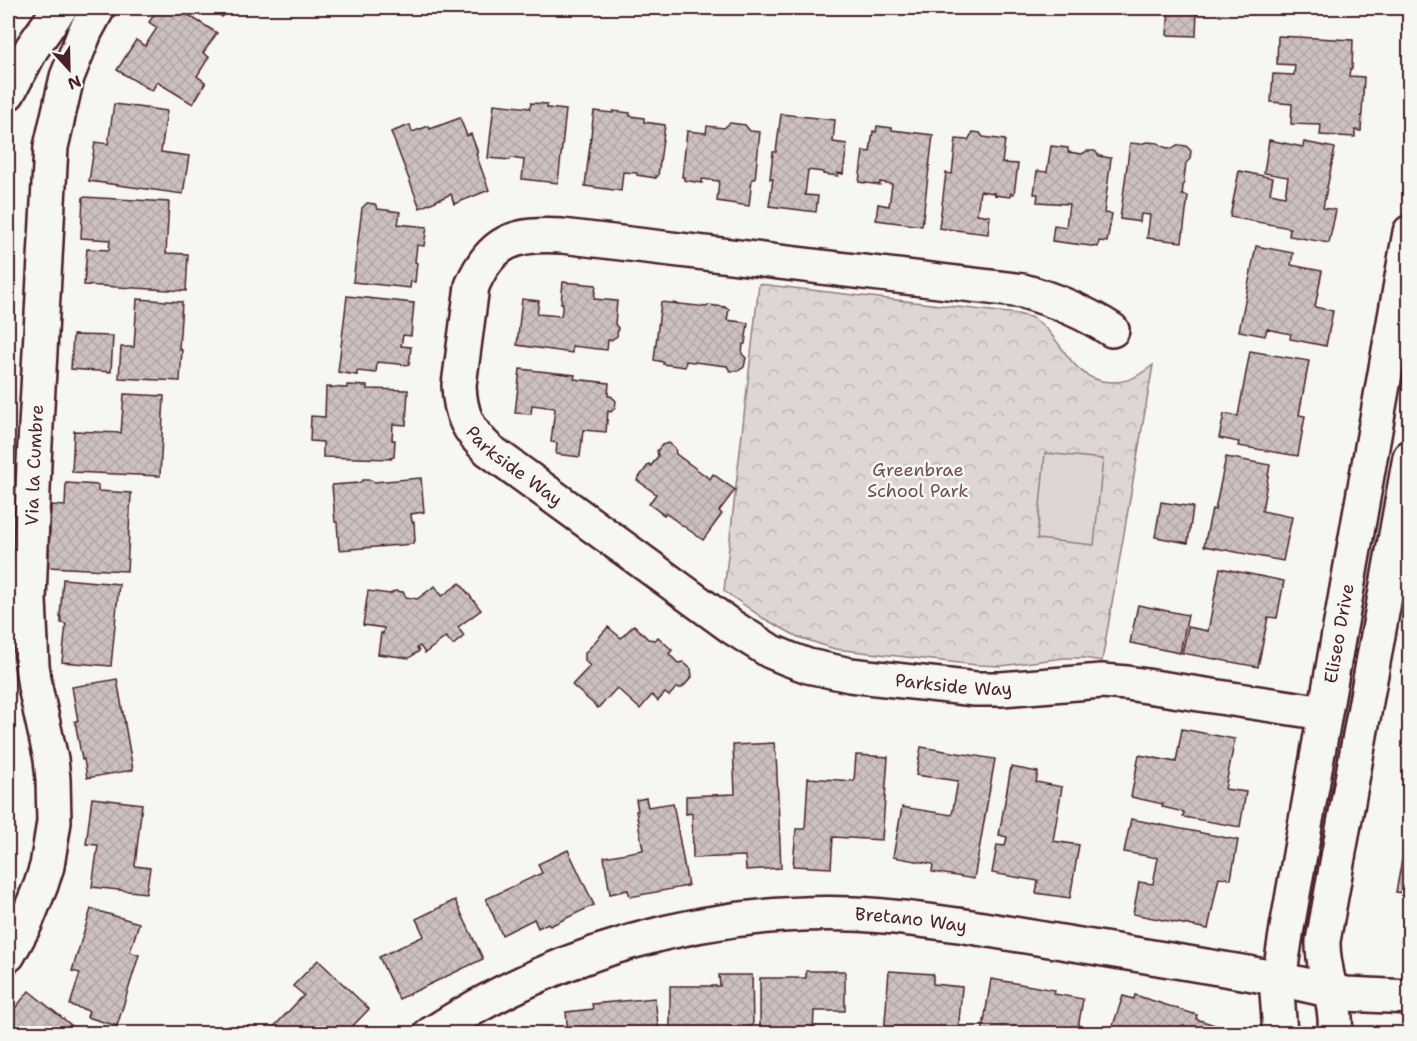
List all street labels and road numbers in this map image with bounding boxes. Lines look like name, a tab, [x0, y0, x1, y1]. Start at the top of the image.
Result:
street label: Via la Cumbre	[20, 404, 49, 526]
street label: Parkside Way	[460, 421, 567, 512]
street label: Eliseo Drive	[1318, 582, 1360, 685]
street label: Parkside Way	[894, 668, 1013, 701]
street label: Bretano Way	[855, 902, 969, 938]

